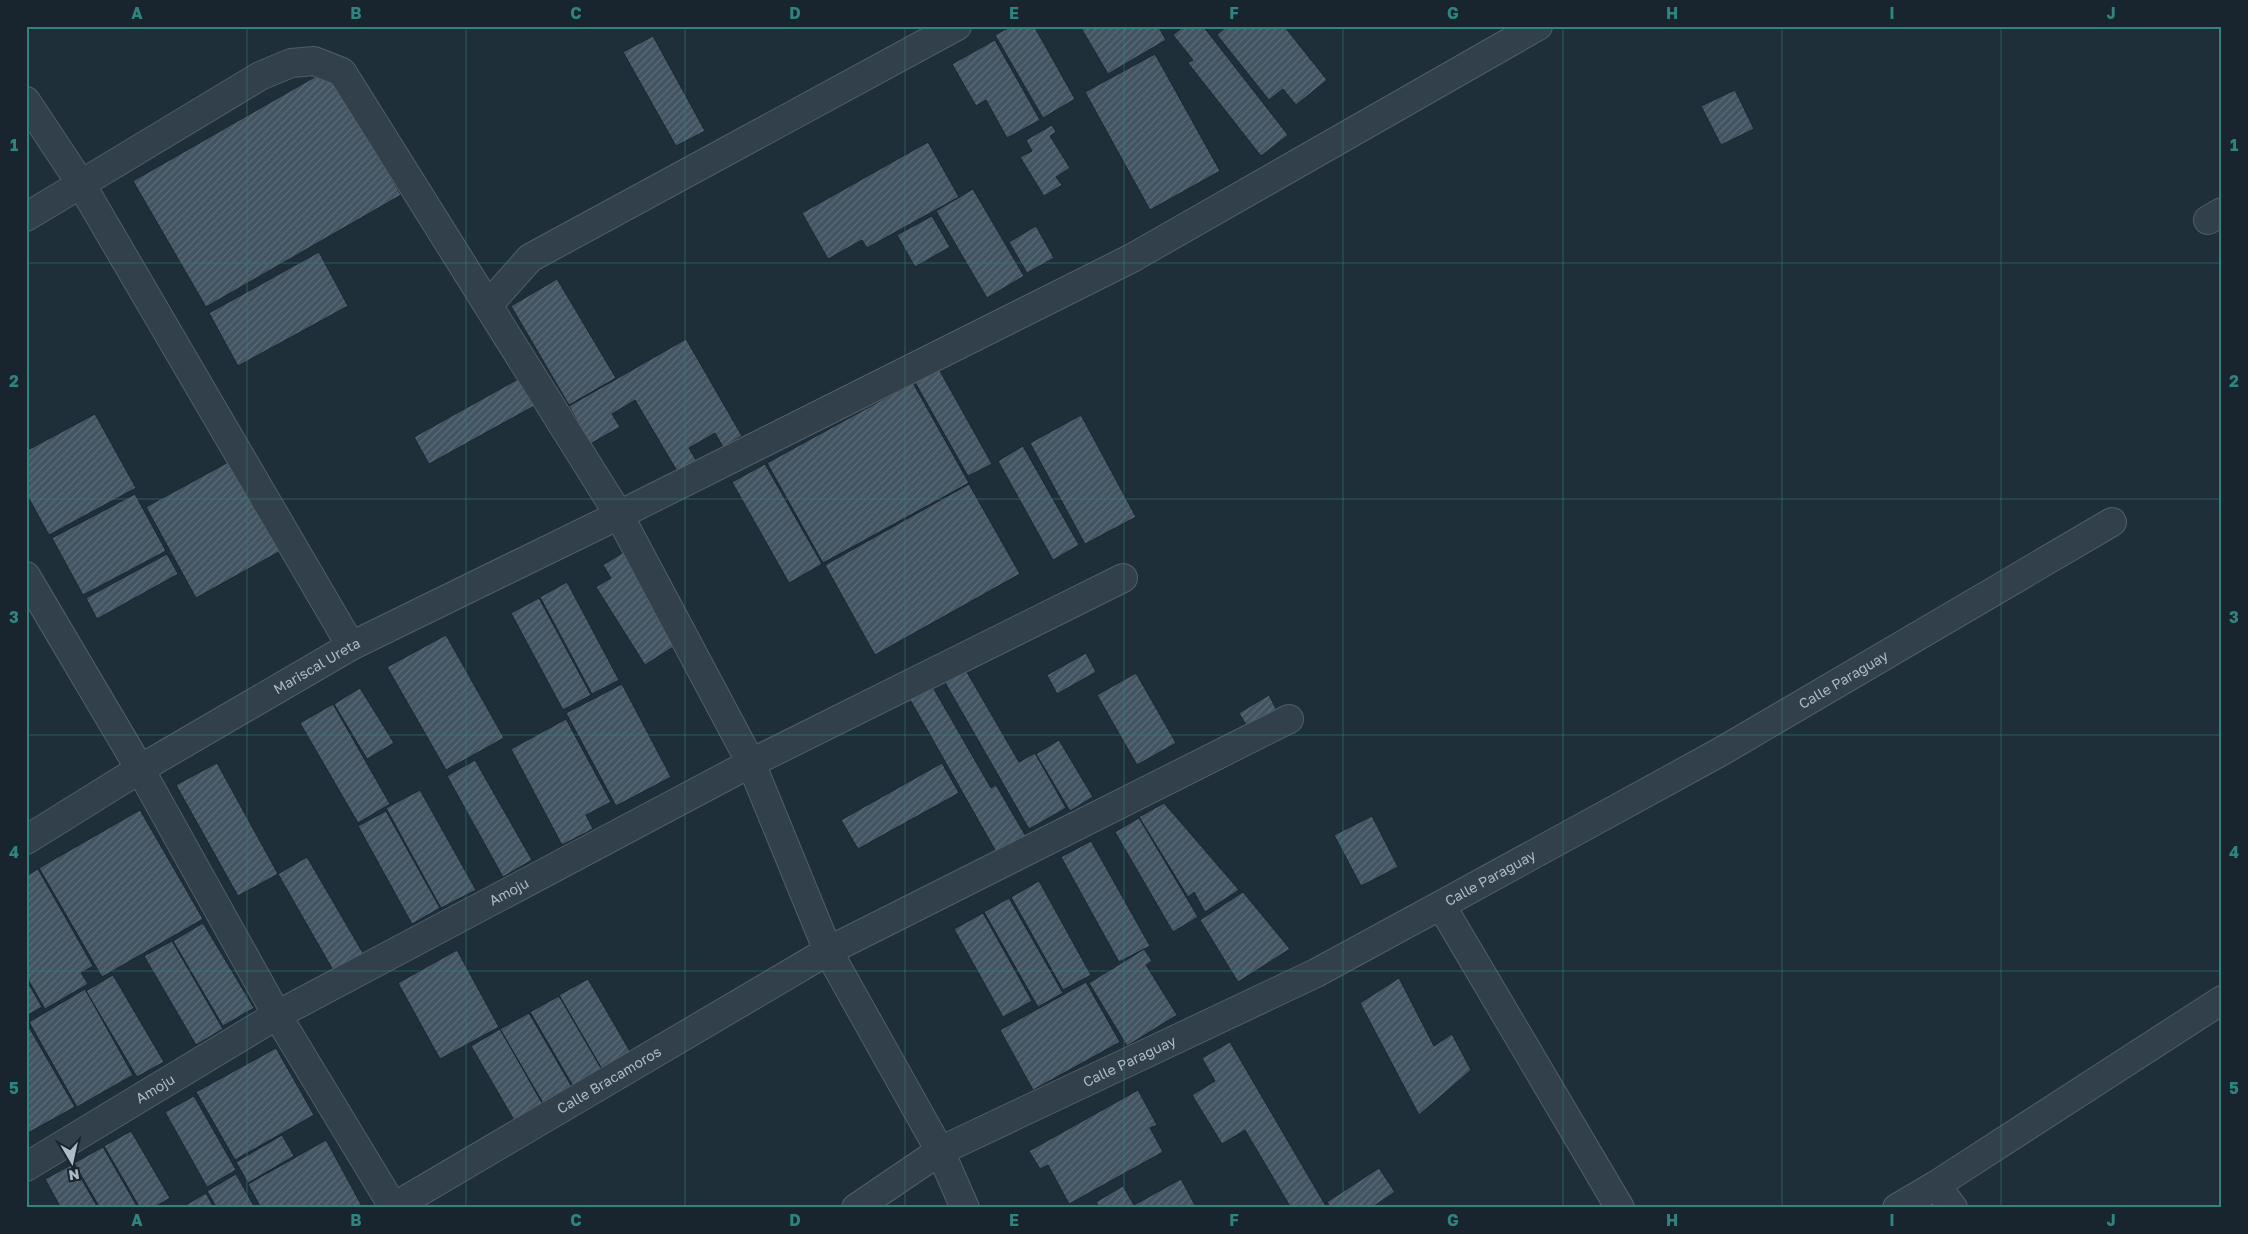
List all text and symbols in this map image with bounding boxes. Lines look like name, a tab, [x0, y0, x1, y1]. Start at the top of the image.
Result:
text: A	[131, 3, 143, 23]
text: B	[350, 3, 362, 23]
text: C	[570, 3, 582, 23]
text: D	[789, 3, 801, 23]
text: E	[1009, 3, 1019, 23]
text: F	[1229, 3, 1239, 23]
text: G	[1447, 3, 1459, 23]
text: H	[1666, 3, 1678, 23]
text: I	[1889, 3, 1895, 23]
text: J	[2106, 3, 2116, 23]
text: 1	[10, 135, 18, 155]
text: 1	[2230, 135, 2238, 155]
text: 2	[9, 371, 19, 391]
text: 2	[2229, 371, 2239, 391]
text: 3	[9, 607, 19, 627]
text: 3	[2229, 607, 2239, 627]
street label: Mariscal Ureta	[270, 634, 363, 697]
street label: Calle Paraguay	[1795, 646, 1891, 712]
text: 4	[9, 842, 19, 862]
text: 4	[2229, 842, 2239, 862]
street label: Calle Paraguay	[1442, 846, 1538, 909]
street label: Amoju	[486, 874, 531, 909]
street label: Calle Paraguay	[1080, 1032, 1178, 1090]
street label: Calle Bracamoros	[554, 1042, 664, 1117]
street label: Amoju	[132, 1070, 177, 1107]
text: 5	[9, 1078, 19, 1098]
text: 5	[2229, 1078, 2239, 1098]
north arrow	[48, 1136, 98, 1186]
text: N	[68, 1166, 81, 1185]
text: A	[131, 1210, 143, 1230]
text: B	[350, 1210, 362, 1230]
text: C	[570, 1210, 582, 1230]
text: D	[789, 1210, 801, 1230]
text: E	[1009, 1210, 1019, 1230]
text: F	[1229, 1210, 1239, 1230]
text: G	[1447, 1210, 1459, 1230]
text: H	[1666, 1210, 1678, 1230]
text: I	[1889, 1210, 1895, 1230]
text: J	[2106, 1210, 2116, 1230]

